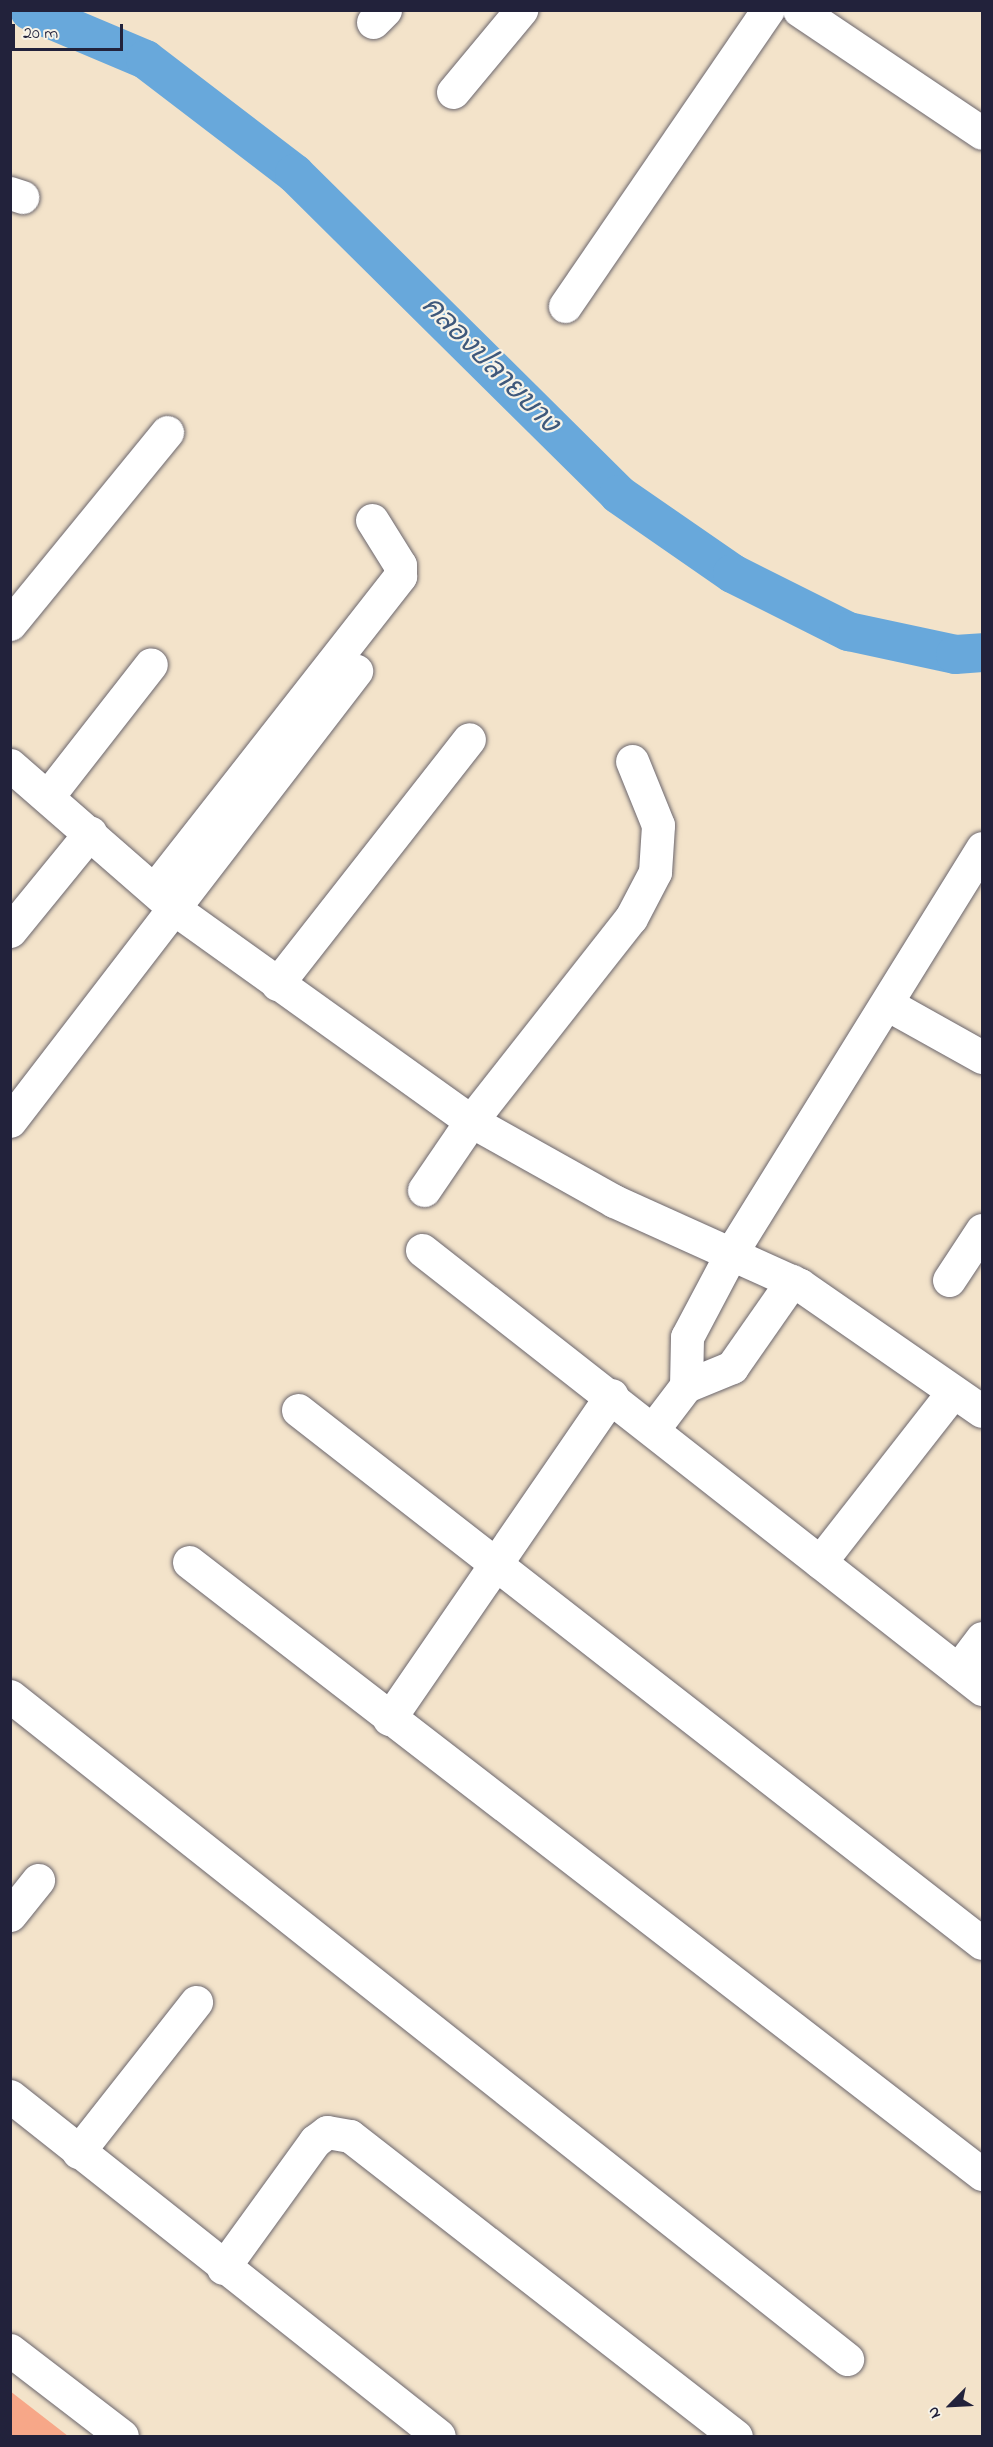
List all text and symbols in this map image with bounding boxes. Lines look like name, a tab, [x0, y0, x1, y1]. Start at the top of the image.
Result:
scale bar	[15, 12, 126, 50]
text: 20 m	[23, 21, 58, 47]
water label: คลองปลายบาง	[413, 290, 565, 442]
north arrow	[921, 2375, 981, 2435]
text: N	[921, 2403, 948, 2422]

